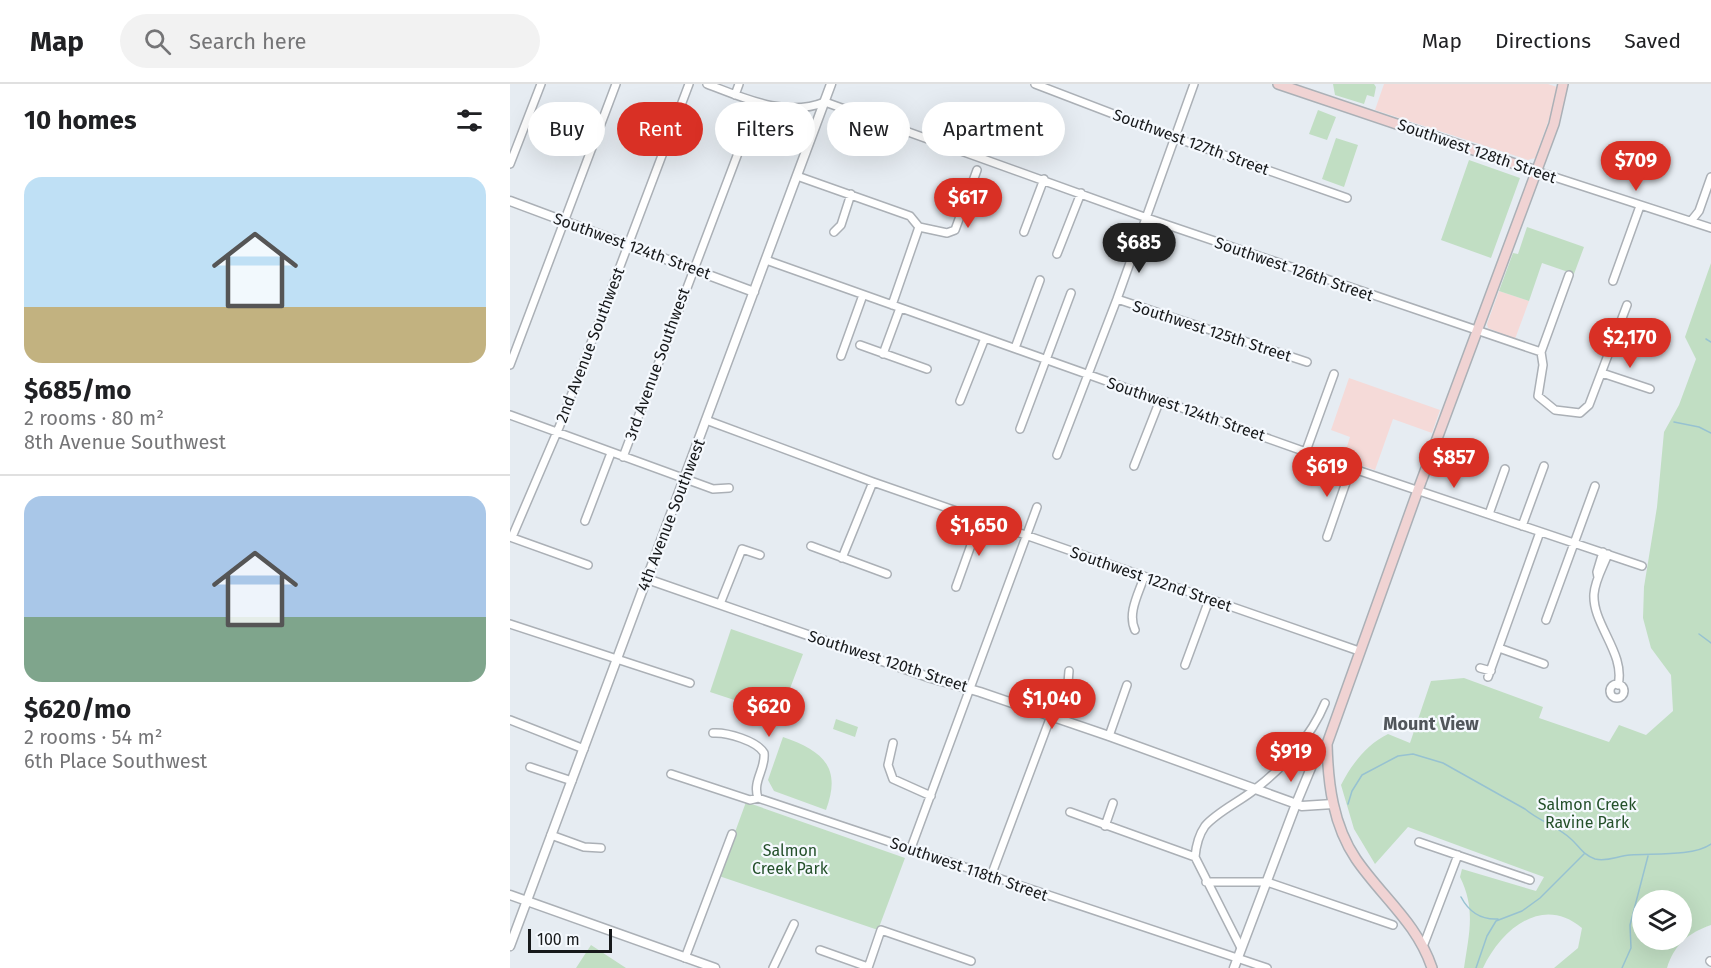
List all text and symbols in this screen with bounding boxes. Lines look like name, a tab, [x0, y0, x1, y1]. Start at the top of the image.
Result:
search box	[120, 14, 540, 68]
text: Map	[30, 25, 84, 58]
icon: search	[141, 25, 174, 58]
text: Search here	[189, 28, 307, 55]
text: Map	[1422, 28, 1462, 54]
text: Directions	[1495, 28, 1591, 54]
text: Saved	[1624, 28, 1681, 54]
chip: Buy	[528, 102, 605, 156]
chip: Rent	[617, 102, 703, 156]
chip: Filters	[715, 102, 815, 156]
chip: New	[827, 102, 910, 156]
chip: Apartment	[922, 102, 1065, 156]
icon: filters	[453, 104, 486, 137]
text: 10 homes	[24, 105, 137, 136]
street label: Southwest 127th Street	[1110, 105, 1272, 179]
street label: Southwest 128th Street	[1395, 115, 1559, 187]
pin: $709	[1600, 141, 1672, 192]
text: $709	[1615, 148, 1657, 172]
pin: $617	[932, 178, 1004, 229]
text: $617	[948, 185, 988, 209]
street label: Southwest 124th Street	[551, 209, 713, 283]
icon: home	[201, 216, 309, 324]
pin: $685	[1103, 223, 1175, 274]
text: $685	[1117, 230, 1161, 254]
street label: Southwest 126th Street	[1212, 233, 1376, 305]
street label: 2nd Avenue Southwest	[552, 265, 628, 425]
street label: 3rd Avenue Southwest	[621, 285, 694, 443]
street label: Southwest 125th Street	[1130, 296, 1294, 366]
pin: $2,170	[1581, 318, 1679, 369]
text: $2,170	[1603, 325, 1657, 349]
street label: Southwest 124th Street	[1104, 373, 1268, 445]
text: $685/mo	[24, 375, 131, 406]
text: 2 rooms · 80 m²	[24, 406, 164, 430]
text: 8th Avenue Southwest	[24, 430, 226, 454]
street label: 4th Avenue Southwest	[633, 436, 709, 594]
pin: $857	[1418, 438, 1490, 489]
text: $857	[1433, 445, 1475, 469]
pin: $619	[1291, 447, 1363, 498]
text: $619	[1306, 454, 1348, 478]
pin: $1,650	[930, 506, 1028, 557]
text: $1,650	[950, 513, 1008, 537]
icon: home	[201, 535, 309, 643]
street label: Southwest 122nd Street	[1068, 542, 1234, 616]
street label: Southwest 120th Street	[806, 626, 970, 696]
pin: $1,040	[1003, 679, 1101, 730]
text: $1,040	[1023, 686, 1081, 710]
pin: $620	[733, 687, 805, 738]
text: $620/mo	[24, 694, 131, 725]
text: $620	[747, 694, 791, 718]
district label: Mount View	[1383, 713, 1479, 735]
text: 2 rooms · 54 m²	[24, 725, 163, 749]
pin: $919	[1255, 732, 1327, 783]
text: $919	[1270, 739, 1312, 763]
text: 6th Place Southwest	[24, 749, 207, 773]
park label: Salmon Creek Ravine Park	[1538, 795, 1637, 832]
street label: Southwest 118th Street	[888, 833, 1051, 905]
park label: Salmon Creek Park	[752, 841, 829, 878]
map controls	[1632, 890, 1692, 950]
button: layers	[1632, 890, 1692, 950]
scale bar	[528, 926, 612, 954]
text: 100 m	[537, 930, 580, 949]

